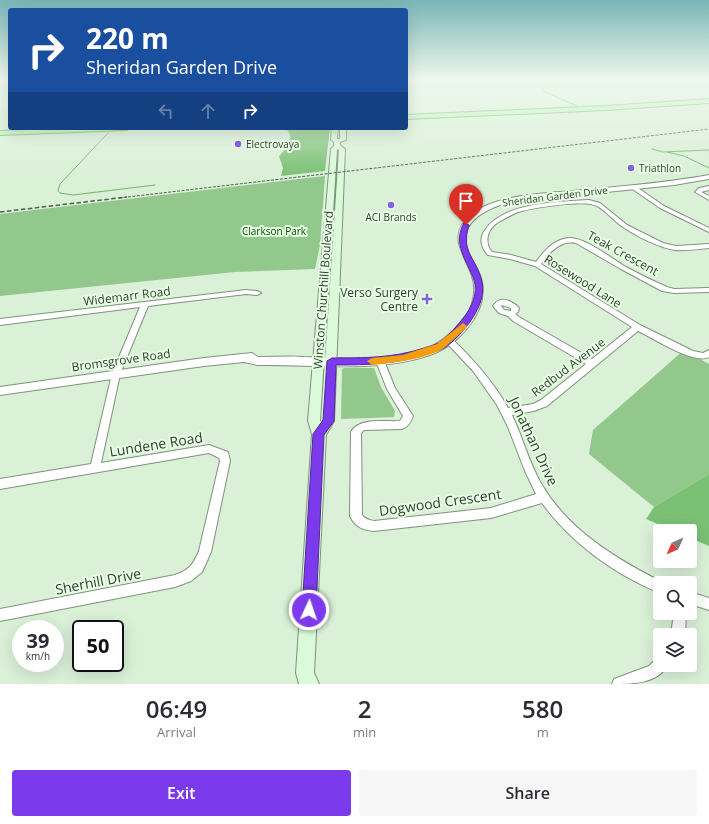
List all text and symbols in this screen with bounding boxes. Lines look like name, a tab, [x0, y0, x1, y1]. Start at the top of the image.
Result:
text: 220 m	[86, 19, 169, 57]
icon: right	[20, 24, 72, 76]
text: Sheridan Garden Drive	[86, 55, 277, 79]
icon: left	[155, 100, 177, 122]
icon: ahead	[197, 100, 219, 122]
icon: right	[239, 100, 261, 122]
place label: Electrovaya	[246, 137, 299, 151]
marker: Electrovaya	[233, 139, 243, 149]
place label: Triathlon	[639, 161, 681, 175]
marker: Triathlon	[626, 163, 636, 173]
street label: Sheridan Garden Drive	[501, 183, 609, 209]
pin	[449, 184, 483, 225]
icon: arrive	[455, 190, 477, 212]
marker: ACI Brands	[386, 200, 396, 210]
street label: Winston Churchill Boulevard	[309, 210, 337, 370]
place label: ACI Brands	[365, 210, 417, 224]
park label: Clarkson Park	[242, 224, 307, 238]
street label: Teak Crescent	[585, 227, 661, 279]
street label: Rosewood Lane	[541, 250, 625, 312]
street label: Widemarr Road	[83, 282, 171, 310]
place label: Verso Surgery Centre	[340, 284, 419, 315]
marker: Verso Surgery Centre	[421, 293, 433, 305]
street label: Redbud Avenue	[528, 333, 609, 400]
street label: Bromsgrove Road	[70, 345, 172, 375]
street label: Jonathan Drive	[504, 391, 563, 489]
street label: Lundene Road	[108, 427, 204, 461]
street label: Dogwood Crescent	[378, 484, 502, 520]
north arrow	[653, 524, 697, 568]
map controls	[653, 524, 697, 672]
street label: Sherhill Drive	[54, 563, 143, 599]
button: search	[653, 576, 697, 620]
position arrow	[288, 589, 330, 631]
speed limit sign: 50	[72, 620, 124, 672]
text: 39	[27, 627, 49, 654]
button: layers	[653, 628, 697, 672]
text: km/h	[26, 649, 50, 663]
text: 06:49	[146, 692, 207, 725]
text: 2	[358, 692, 372, 725]
text: 580	[522, 692, 563, 725]
text: Arrival	[157, 723, 196, 741]
text: min	[353, 723, 376, 741]
text: m	[537, 723, 549, 741]
button: Exit	[12, 770, 351, 816]
button: Share	[359, 770, 697, 816]

